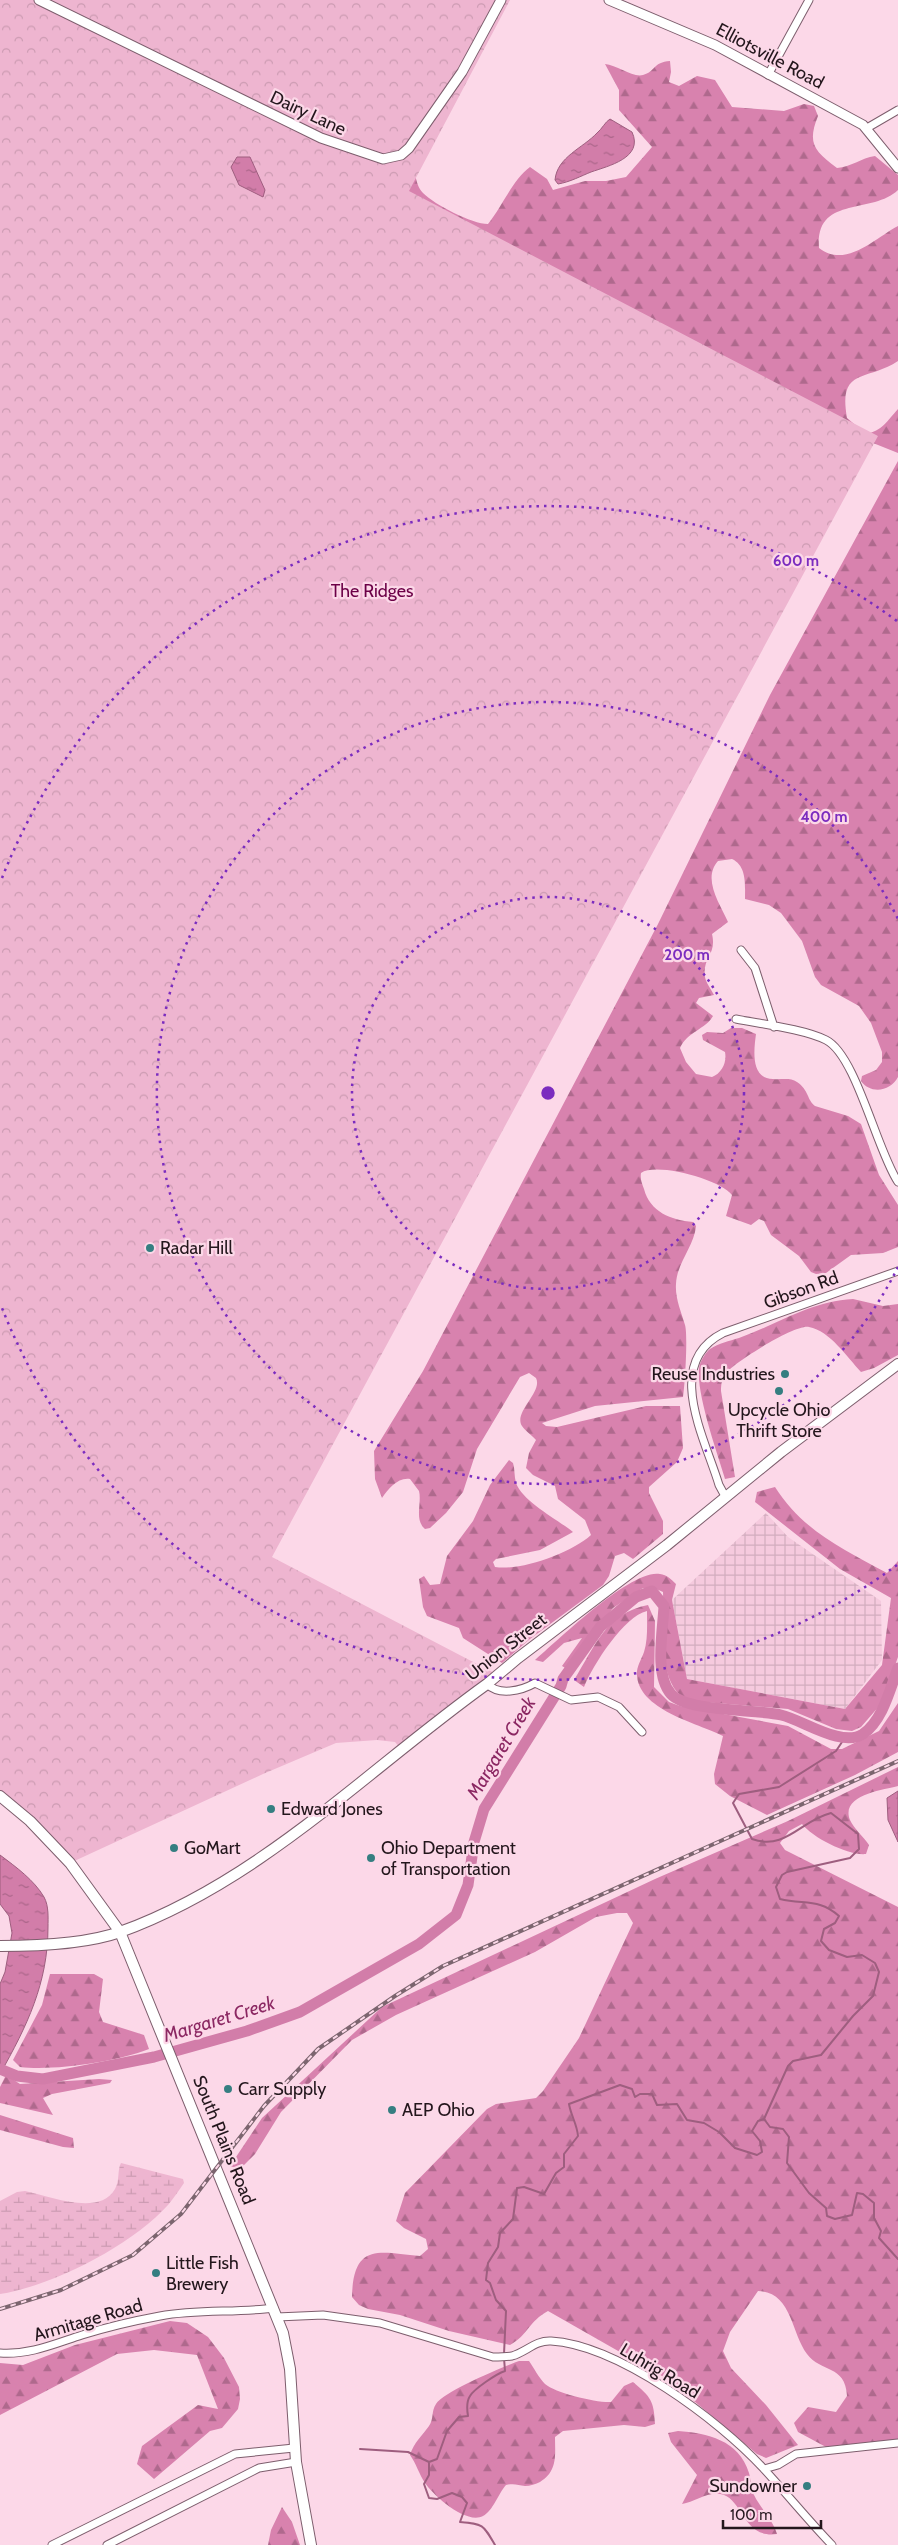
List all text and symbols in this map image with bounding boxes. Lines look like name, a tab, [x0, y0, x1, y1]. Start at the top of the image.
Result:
street label: Elliotsville Road	[712, 18, 828, 94]
street label: Dairy Lane	[267, 86, 349, 140]
text: 600 m	[773, 552, 819, 570]
park label: The Ridges	[331, 580, 413, 602]
text: 400 m	[801, 808, 847, 826]
text: 200 m	[664, 946, 710, 964]
centre of rings	[539, 1084, 557, 1102]
place label: Radar Hill	[160, 1237, 233, 1259]
marker: Radar Hill	[144, 1242, 156, 1254]
street label: Gibson Rd	[761, 1266, 841, 1314]
place label: Reuse Industries	[652, 1363, 775, 1385]
marker: Reuse Industries	[779, 1368, 791, 1380]
marker: Upcycle Ohio Thrift Store	[773, 1385, 785, 1397]
place label: Upcycle Ohio Thrift Store	[728, 1399, 830, 1442]
street label: Union Street	[461, 1609, 551, 1685]
water label: Margaret Creek	[461, 1692, 541, 1804]
place label: Edward Jones	[281, 1798, 383, 1820]
marker: Edward Jones	[265, 1803, 277, 1815]
place label: GoMart	[184, 1837, 241, 1859]
place label: Ohio Department of Transportation	[381, 1837, 516, 1880]
marker: GoMart	[168, 1842, 180, 1854]
marker: Ohio Department of Transportation	[365, 1852, 377, 1864]
water label: Margaret Creek	[160, 1991, 278, 2047]
street label: South Plains Road	[188, 2072, 260, 2208]
place label: Carr Supply	[238, 2078, 326, 2100]
marker: Carr Supply	[222, 2083, 234, 2095]
place label: AEP Ohio	[402, 2099, 475, 2121]
marker: AEP Ohio	[386, 2104, 398, 2116]
place label: Little Fish Brewery	[166, 2252, 239, 2295]
marker: Little Fish Brewery	[150, 2267, 162, 2279]
street label: Armitage Road	[31, 2294, 145, 2346]
street label: Luhrig Road	[616, 2338, 704, 2404]
place label: Sundowner	[709, 2475, 797, 2497]
marker: Sundowner	[801, 2480, 813, 2492]
scale bar	[723, 2498, 820, 2530]
text: 100 m	[730, 2506, 772, 2524]

